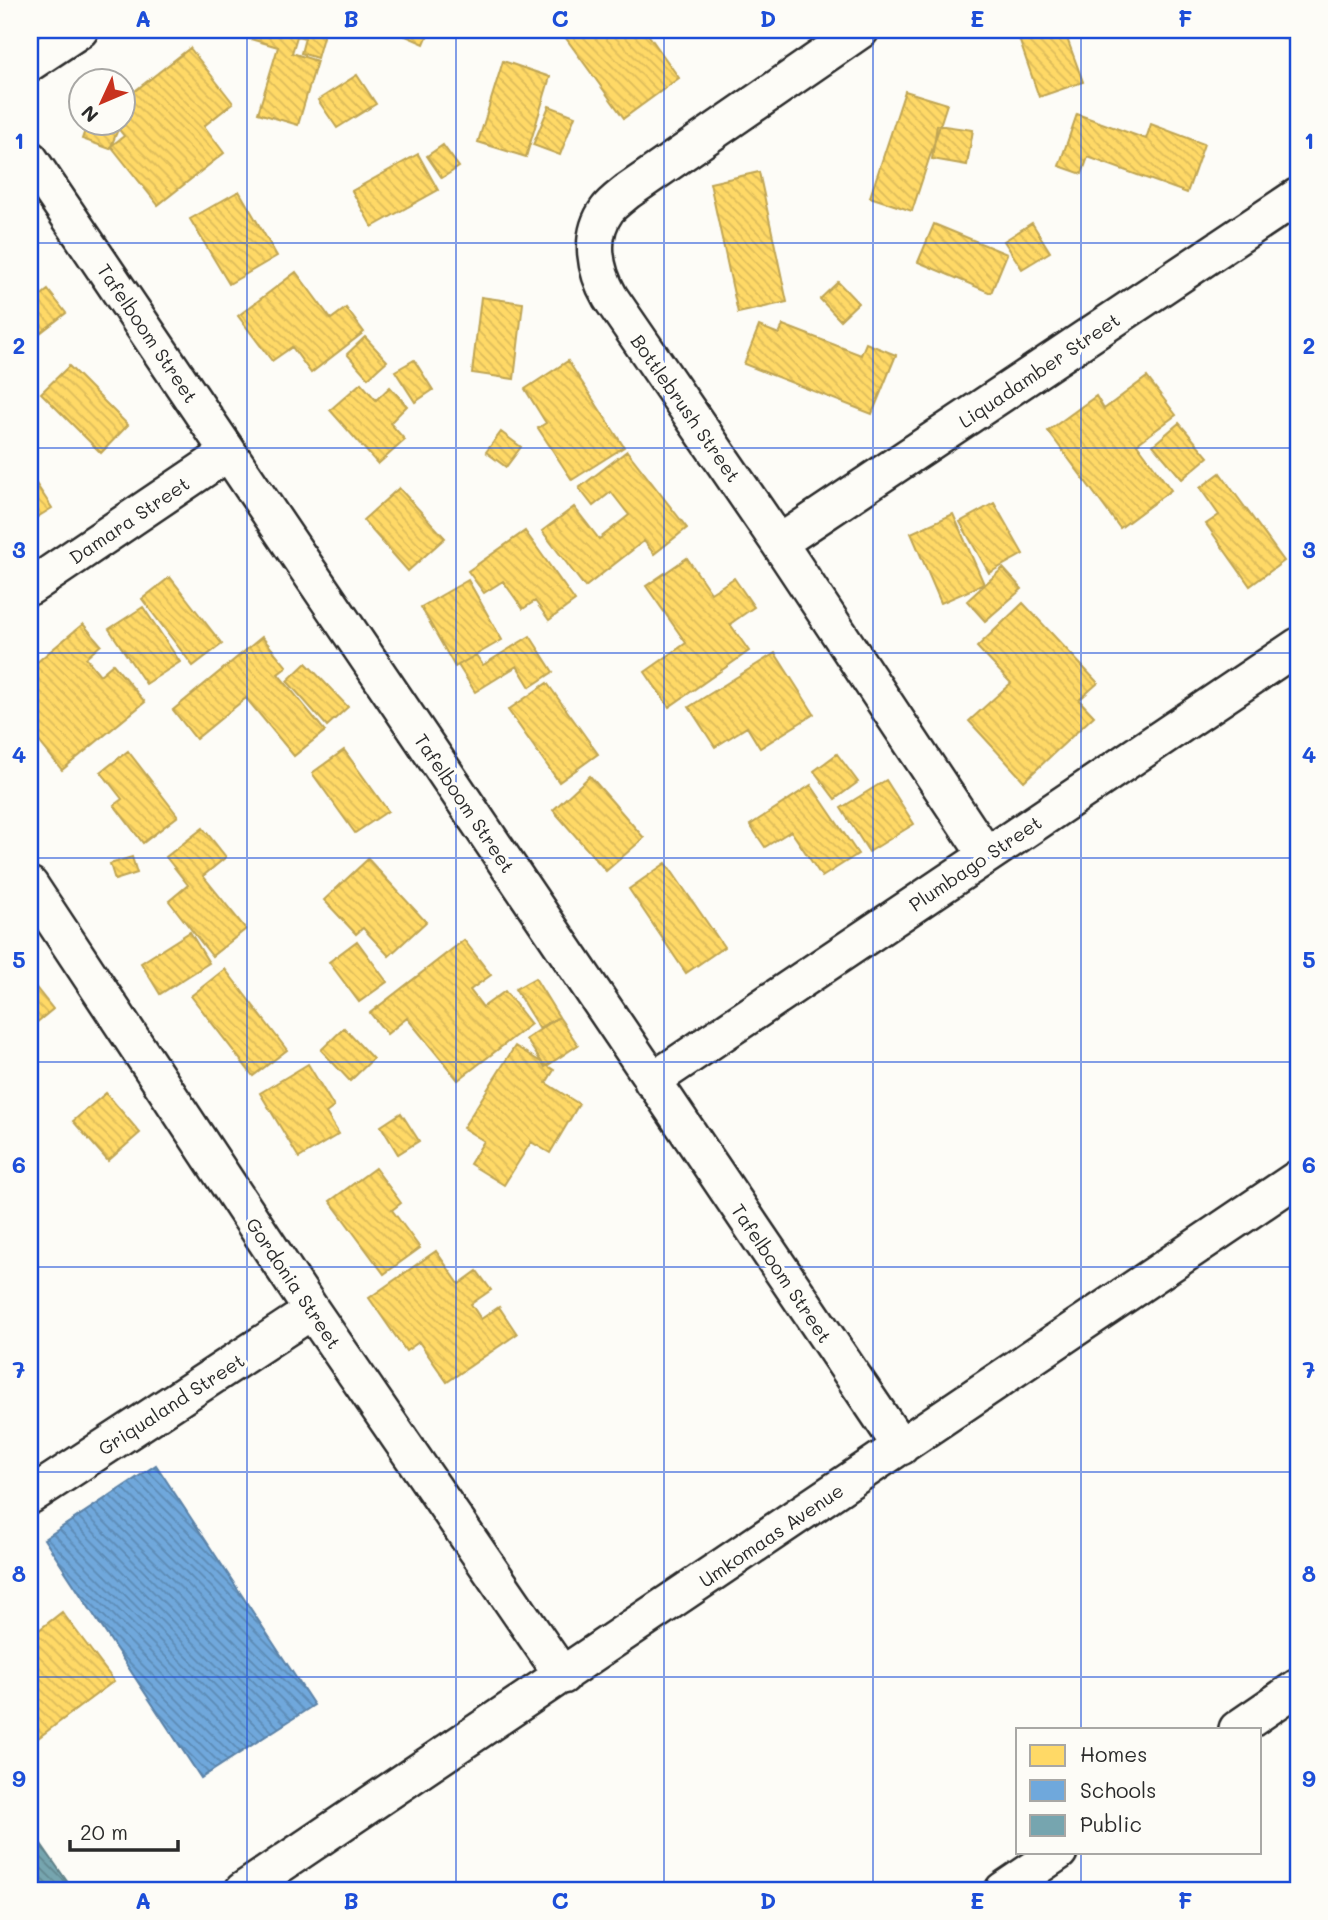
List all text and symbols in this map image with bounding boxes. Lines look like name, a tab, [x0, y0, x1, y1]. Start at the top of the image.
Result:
text: A	[135, 3, 151, 33]
text: B	[343, 3, 359, 33]
text: C	[551, 3, 569, 33]
text: D	[760, 3, 776, 33]
text: E	[970, 3, 984, 33]
text: F	[1178, 3, 1192, 33]
north arrow	[66, 66, 136, 136]
text: N	[75, 100, 103, 128]
text: 1	[14, 125, 24, 155]
text: 1	[1304, 125, 1314, 155]
street label: Tafelboom Street	[92, 259, 204, 407]
street label: Liquadamber Street	[954, 307, 1124, 433]
street label: Bottlebrush Street	[626, 329, 746, 487]
text: 2	[13, 330, 25, 360]
text: 2	[1303, 330, 1315, 360]
street label: Damara Street	[64, 471, 194, 569]
text: 3	[12, 534, 26, 564]
text: 3	[1302, 534, 1316, 564]
street label: Tafelboom Street	[409, 729, 521, 877]
text: 4	[12, 739, 26, 769]
text: 4	[1302, 739, 1316, 769]
street label: Plumbago Street	[904, 809, 1046, 917]
text: 5	[12, 944, 26, 974]
text: 5	[1302, 944, 1316, 974]
text: 6	[12, 1149, 26, 1179]
text: 6	[1302, 1149, 1316, 1179]
street label: Tafelboom Street	[726, 1199, 838, 1347]
street label: Gordonia Street	[241, 1213, 347, 1353]
street label: Griqualand Street	[93, 1347, 249, 1461]
text: 7	[13, 1354, 26, 1384]
text: 7	[1303, 1354, 1316, 1384]
street label: Umkomaas Avenue	[694, 1477, 848, 1593]
text: 8	[12, 1558, 26, 1588]
text: 8	[1302, 1558, 1316, 1588]
legend	[1016, 1728, 1262, 1854]
text: Homes	[1080, 1740, 1147, 1767]
text: 9	[12, 1763, 26, 1793]
text: 9	[1302, 1763, 1316, 1793]
text: Schools	[1080, 1776, 1156, 1803]
scale bar	[70, 1808, 178, 1852]
text: Public	[1080, 1810, 1142, 1837]
text: 20 m	[80, 1818, 128, 1845]
text: A	[135, 1885, 151, 1915]
text: B	[343, 1885, 359, 1915]
text: C	[551, 1885, 569, 1915]
text: D	[760, 1885, 776, 1915]
text: E	[970, 1885, 984, 1915]
text: F	[1178, 1885, 1192, 1915]

